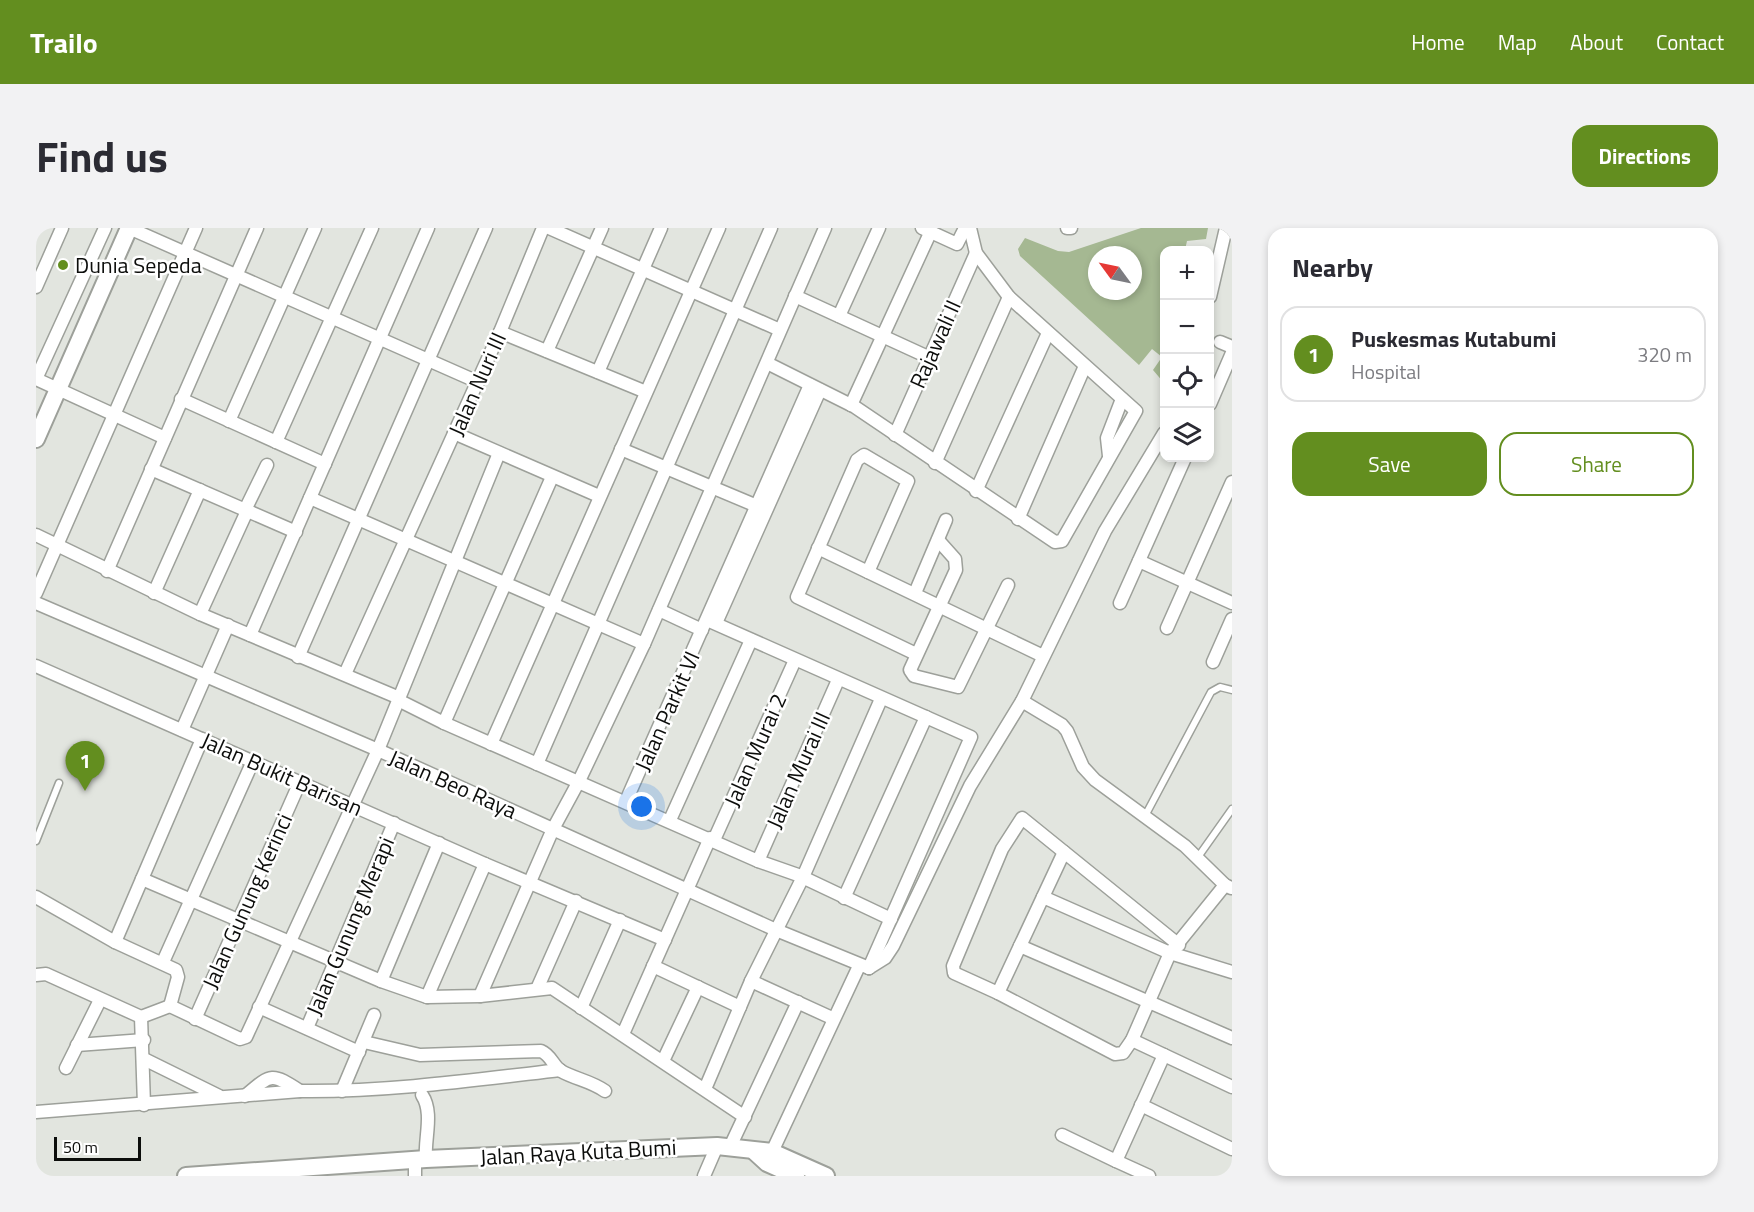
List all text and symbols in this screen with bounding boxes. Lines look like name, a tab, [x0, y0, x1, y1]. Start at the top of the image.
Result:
text: Trailo	[30, 21, 98, 64]
text: Home	[1411, 26, 1465, 58]
text: Map	[1498, 26, 1537, 58]
text: About	[1570, 26, 1623, 58]
text: Contact	[1656, 26, 1724, 58]
text: Find us	[36, 124, 168, 188]
button: Directions	[1572, 125, 1718, 187]
north arrow	[1088, 246, 1142, 300]
map controls	[1160, 246, 1214, 462]
button: +	[1160, 246, 1214, 300]
place label: Dunia Sepeda	[75, 248, 202, 282]
text: Nearby	[1292, 248, 1373, 287]
marker: Dunia Sepeda	[56, 258, 70, 272]
street label: Rajawali II	[900, 294, 970, 394]
button: −	[1160, 300, 1214, 354]
text: Puskesmas Kutabumi	[1351, 322, 1557, 356]
street label: Jalan Nuri III	[439, 327, 515, 441]
text: 1	[1308, 339, 1319, 370]
text: 320 m	[1637, 339, 1692, 370]
button: locate	[1160, 354, 1214, 408]
text: Hospital	[1351, 356, 1421, 387]
button: layers	[1160, 408, 1214, 462]
button: Save	[1292, 432, 1487, 496]
button: Share	[1499, 432, 1694, 496]
street label: Jalan Parkit VI	[625, 646, 709, 776]
street label: Jalan Murai 2	[715, 688, 795, 812]
street label: Jalan Murai III	[757, 706, 839, 834]
street label: Jalan Bukit Barisan	[196, 723, 368, 825]
street label: Jalan Beo Raya	[383, 741, 523, 827]
pin: 1	[65, 742, 104, 791]
your location	[627, 792, 656, 821]
street label: Jalan Gunung Kerinci	[193, 808, 301, 994]
street label: Jalan Gunung Merapi	[297, 831, 403, 1021]
street label: Jalan Raya Kuta Bumi	[479, 1130, 677, 1174]
scale bar	[54, 1134, 141, 1162]
text: 50 m	[63, 1135, 98, 1159]

